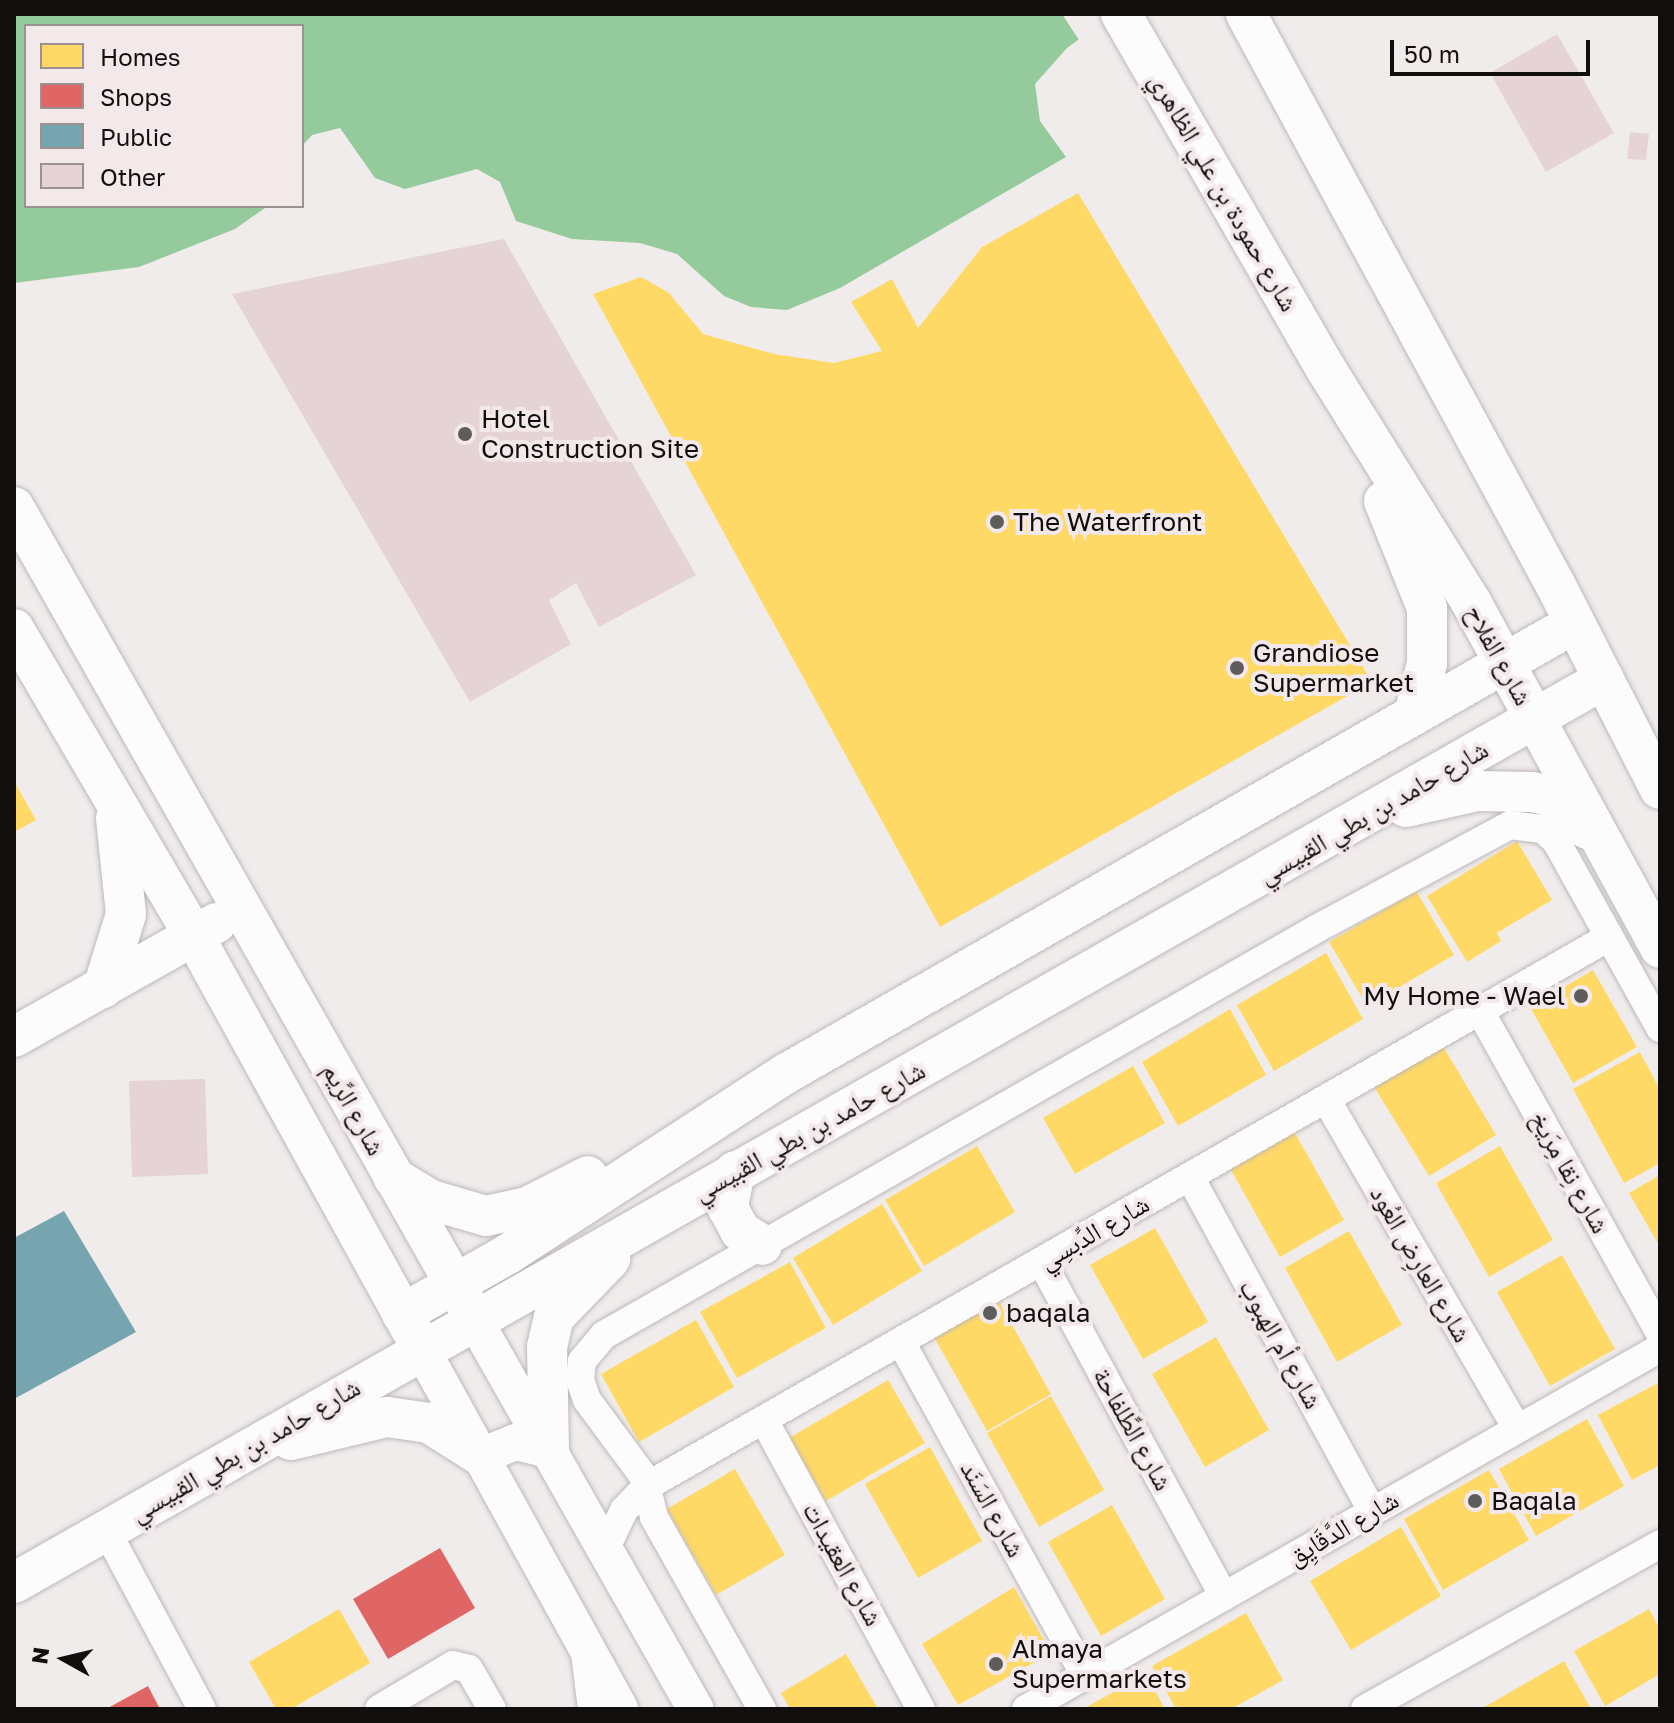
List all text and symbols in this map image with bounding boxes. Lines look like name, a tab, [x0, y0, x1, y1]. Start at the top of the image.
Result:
legend	[24, 24, 304, 208]
scale bar	[1394, 24, 1594, 74]
text: 50 m	[1404, 39, 1460, 68]
text: Homes	[100, 42, 181, 71]
street label: شارع حمودة بن علي الظاهري	[1143, 67, 1305, 317]
text: Shops	[100, 82, 172, 111]
text: Public	[100, 122, 172, 151]
text: Other	[100, 162, 165, 191]
place label: Hotel Construction Site	[481, 403, 699, 464]
marker: Hotel Construction Site	[456, 425, 474, 443]
place label: The Waterfront	[1013, 506, 1202, 538]
marker: The Waterfront	[988, 513, 1006, 531]
street label: شارع الفلاح	[1459, 599, 1539, 711]
place label: Grandiose Supermarket	[1253, 637, 1414, 698]
marker: Grandiose Supermarket	[1228, 659, 1246, 677]
street label: شارع حامد بن بطي القبيسي	[1253, 733, 1493, 891]
place label: My Home - Wael	[1363, 980, 1565, 1012]
marker: My Home - Wael	[1572, 987, 1590, 1005]
street label: شارع حامد بن بطي القبيسي	[688, 1054, 930, 1208]
street label: شارع الرِّيم	[316, 1057, 392, 1161]
street label: شارع نِقا مِرَيخ	[1524, 1105, 1616, 1239]
street label: شارع العارِض العُود	[1364, 1180, 1478, 1348]
street label: شارع الدِّبسِي	[1033, 1188, 1155, 1276]
street label: شارع أم الهبوب	[1233, 1274, 1329, 1414]
place label: baqala	[1006, 1297, 1090, 1329]
marker: baqala	[981, 1304, 999, 1322]
street label: شارع الطِّلفاحة	[1087, 1362, 1179, 1496]
street label: شارع حامد بن بطي القبيسي	[125, 1371, 365, 1529]
street label: شارع السَنَد	[954, 1456, 1032, 1562]
street label: شارع الدَّقَايِق	[1282, 1484, 1404, 1572]
place label: Baqala	[1491, 1485, 1577, 1517]
marker: Baqala	[1466, 1492, 1484, 1510]
street label: شارع العقيدات	[796, 1497, 890, 1631]
north arrow	[24, 1619, 104, 1699]
place label: Almaya Supermarkets	[1012, 1633, 1187, 1694]
text: N	[25, 1645, 54, 1666]
marker: Almaya Supermarkets	[987, 1655, 1005, 1673]

